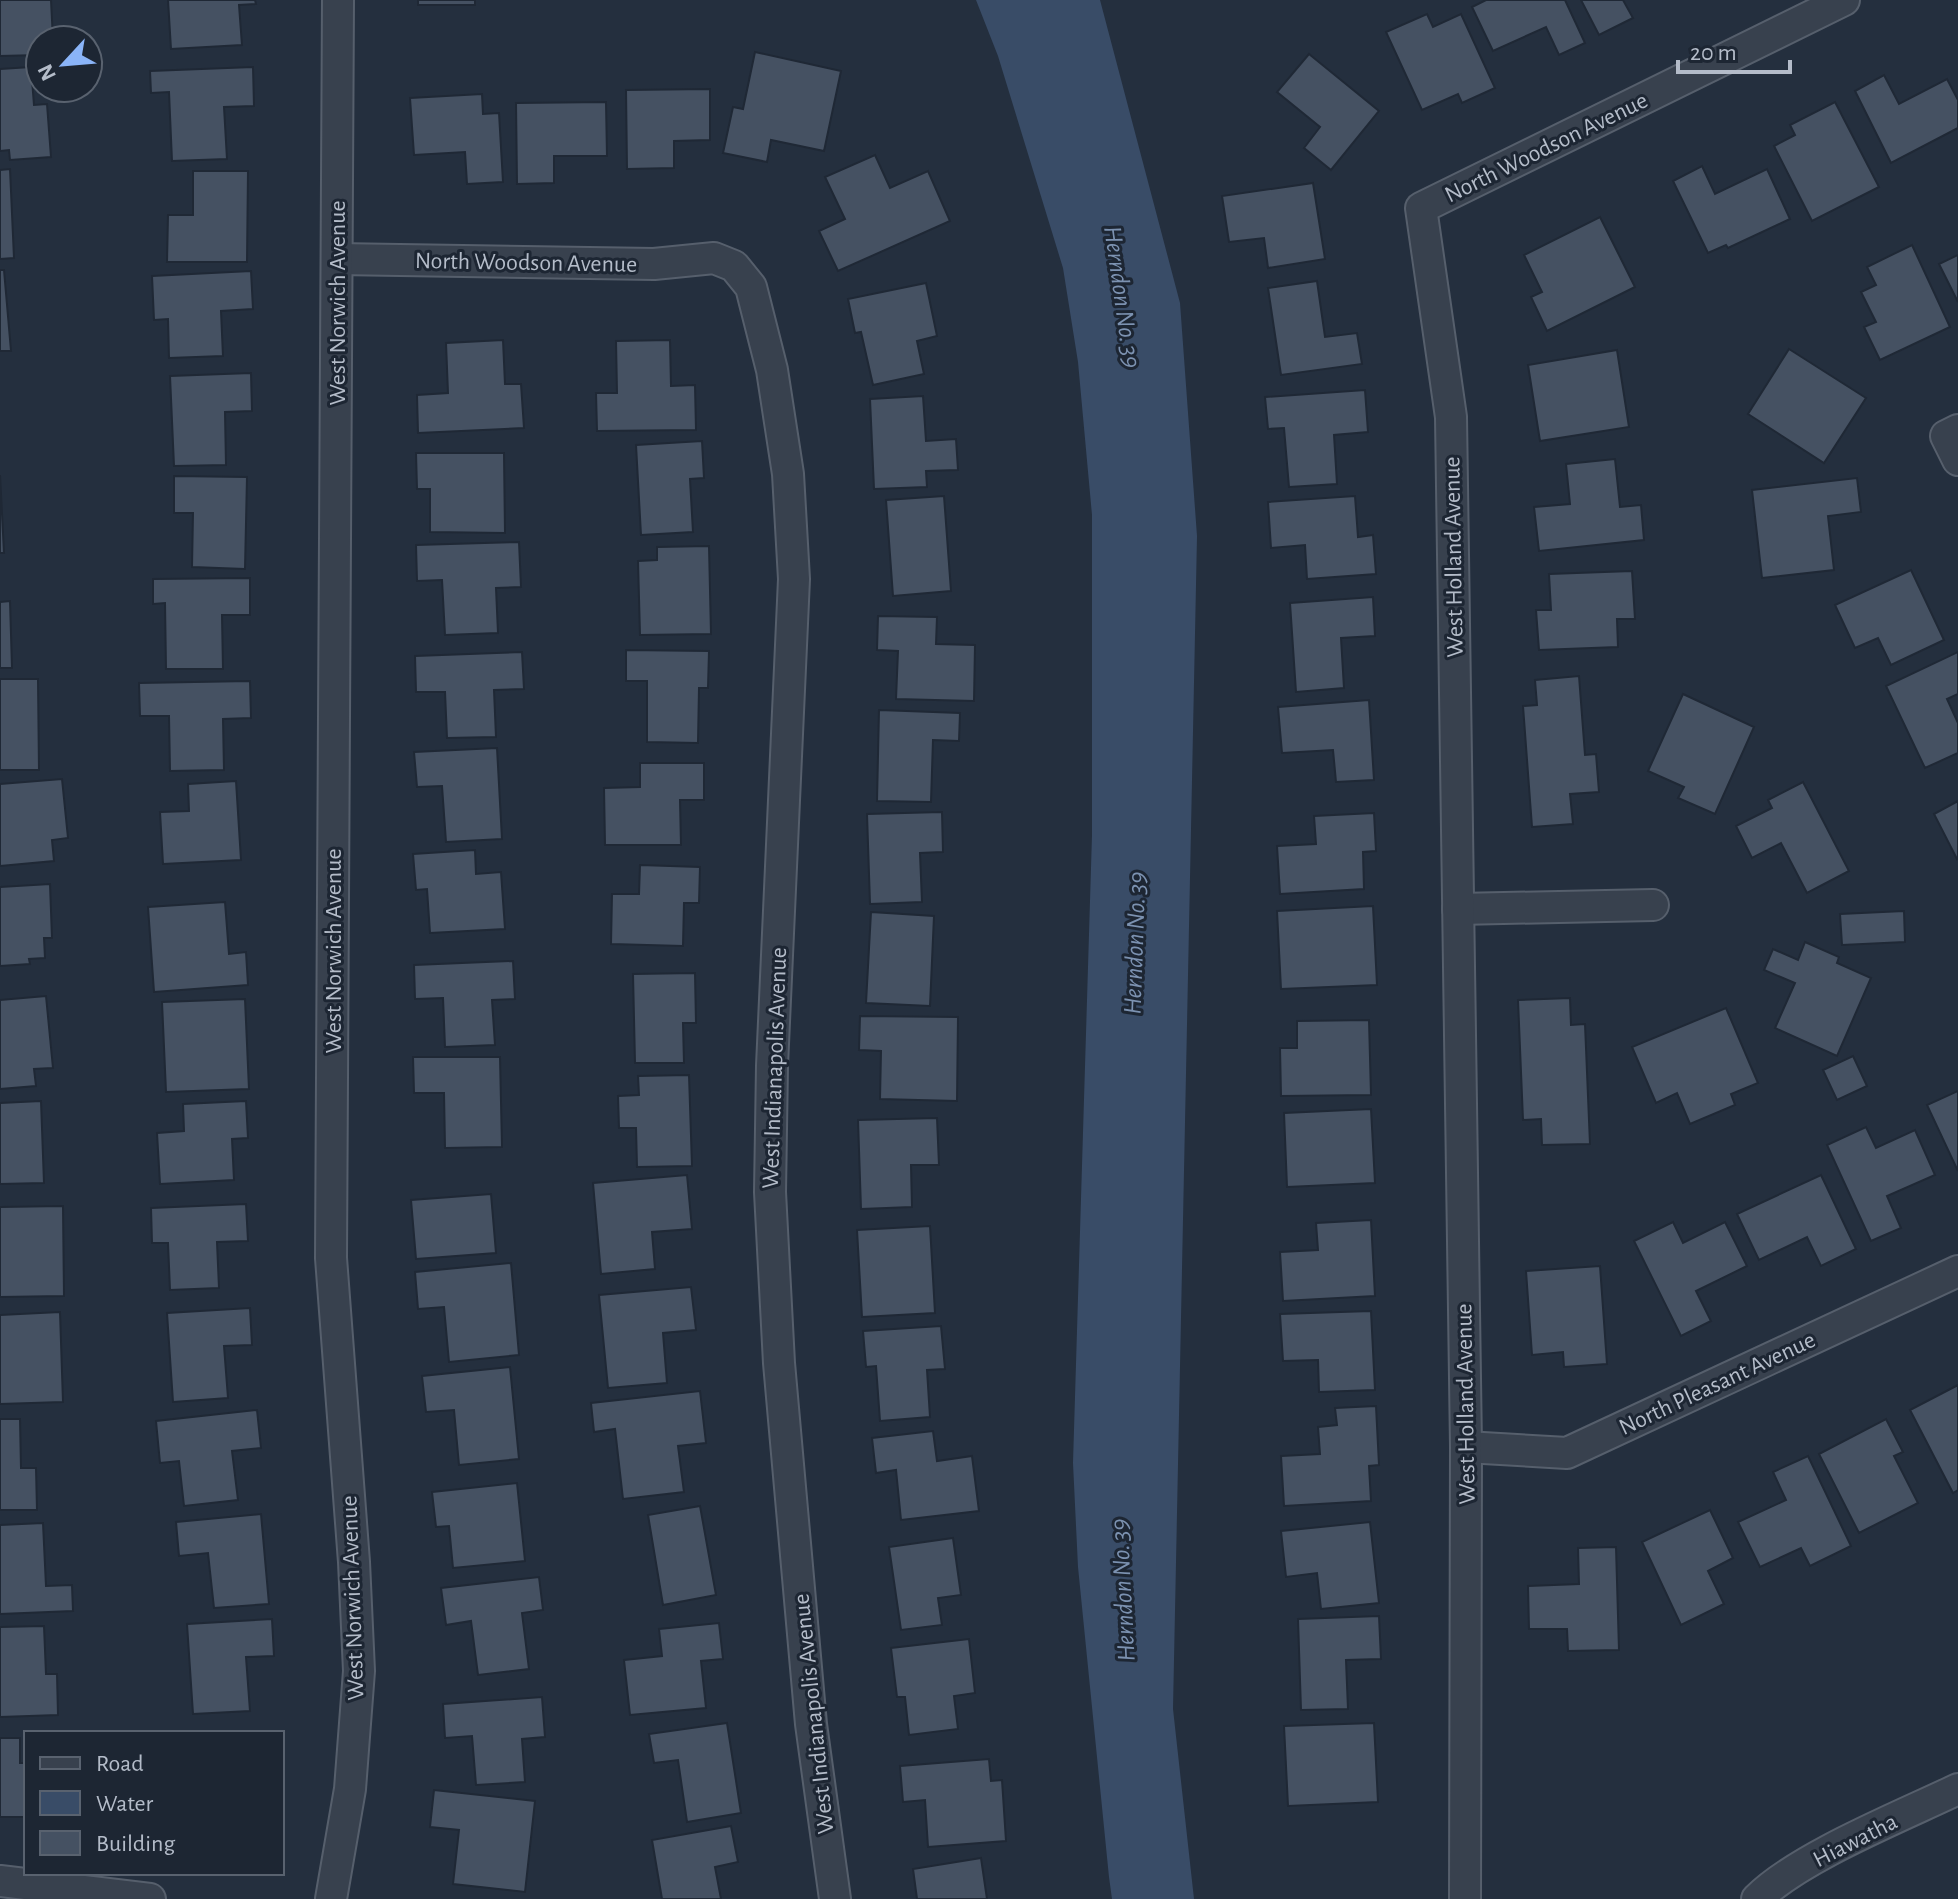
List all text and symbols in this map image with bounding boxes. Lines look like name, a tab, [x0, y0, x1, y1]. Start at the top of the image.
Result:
north arrow	[24, 24, 104, 104]
scale bar	[1678, 24, 1790, 74]
text: 20 m	[1690, 41, 1737, 65]
text: N	[34, 61, 60, 84]
street label: North Woodson Avenue	[1441, 88, 1652, 207]
street label: West Norwich Avenue	[326, 200, 350, 406]
water label: Herndon No. 39	[1099, 224, 1145, 370]
street label: North Woodson Avenue	[415, 249, 637, 277]
street label: West Holland Avenue	[1440, 456, 1468, 658]
street label: West Norwich Avenue	[322, 848, 346, 1054]
water label: Herndon No. 39	[1120, 871, 1150, 1015]
street label: West Indianapolis Avenue	[759, 947, 791, 1189]
street label: West Holland Avenue	[1452, 1303, 1480, 1505]
street label: North Pleasant Avenue	[1616, 1328, 1819, 1440]
street label: West Norwich Avenue	[337, 1495, 369, 1701]
water label: Herndon No. 39	[1106, 1518, 1140, 1662]
street label: West Indianapolis Avenue	[789, 1592, 839, 1835]
legend	[24, 1731, 284, 1875]
text: Road	[96, 1752, 144, 1776]
text: Water	[96, 1792, 154, 1816]
street label: Hiawatha	[1809, 1810, 1901, 1872]
text: Building	[96, 1832, 175, 1856]

